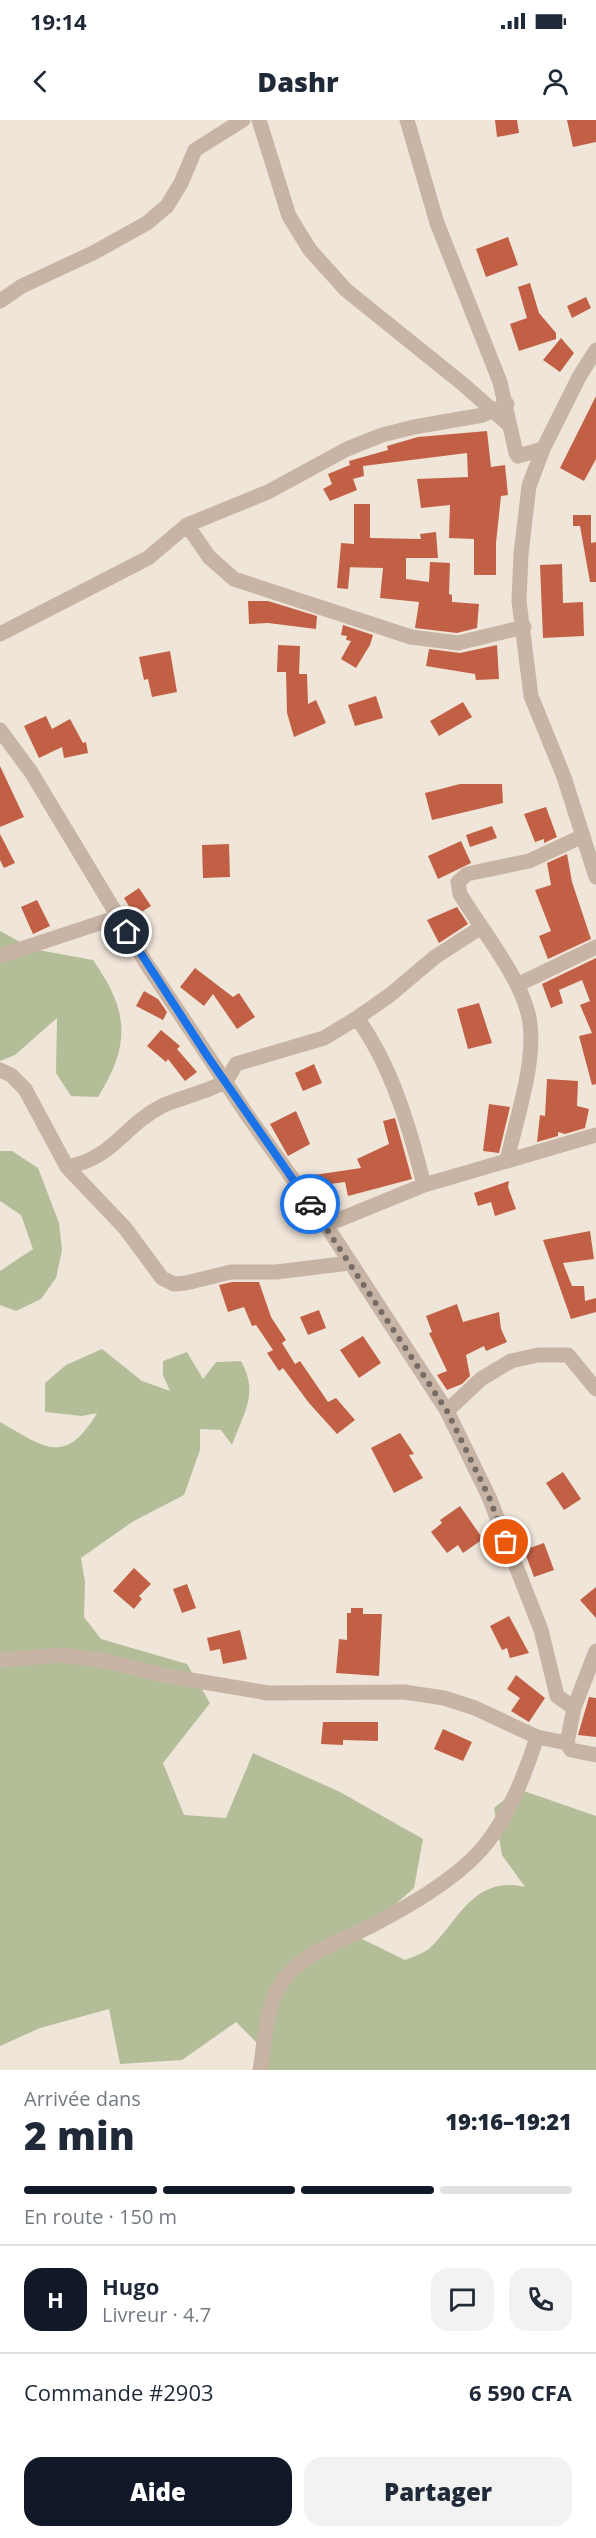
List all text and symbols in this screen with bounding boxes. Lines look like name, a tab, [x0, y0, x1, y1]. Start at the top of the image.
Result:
text: 19:14	[30, 6, 87, 36]
text: Dashr	[257, 63, 339, 100]
icon: back	[24, 65, 57, 98]
icon: person	[539, 65, 572, 98]
pin	[101, 906, 152, 957]
icon: home	[110, 915, 143, 948]
courier	[280, 1174, 340, 1234]
icon: car	[294, 1188, 327, 1221]
pin	[480, 1516, 531, 1567]
icon: bag	[489, 1525, 522, 1558]
text: Arrivée dans	[24, 2085, 141, 2112]
text: 19:16–19:21	[445, 2106, 572, 2136]
text: 2 min	[24, 2108, 135, 2161]
text: En route · 150 m	[24, 2203, 177, 2230]
button: chat	[431, 2268, 494, 2331]
button: phone	[509, 2268, 572, 2331]
text: Hugo	[102, 2271, 159, 2301]
text: H	[47, 2284, 64, 2314]
text: Livreur · 4.7	[102, 2301, 211, 2328]
text: Commande #2903	[24, 2377, 214, 2407]
text: 6 590 CFA	[469, 2377, 572, 2407]
button: Aide	[24, 2457, 292, 2526]
button: Partager	[304, 2457, 572, 2526]

